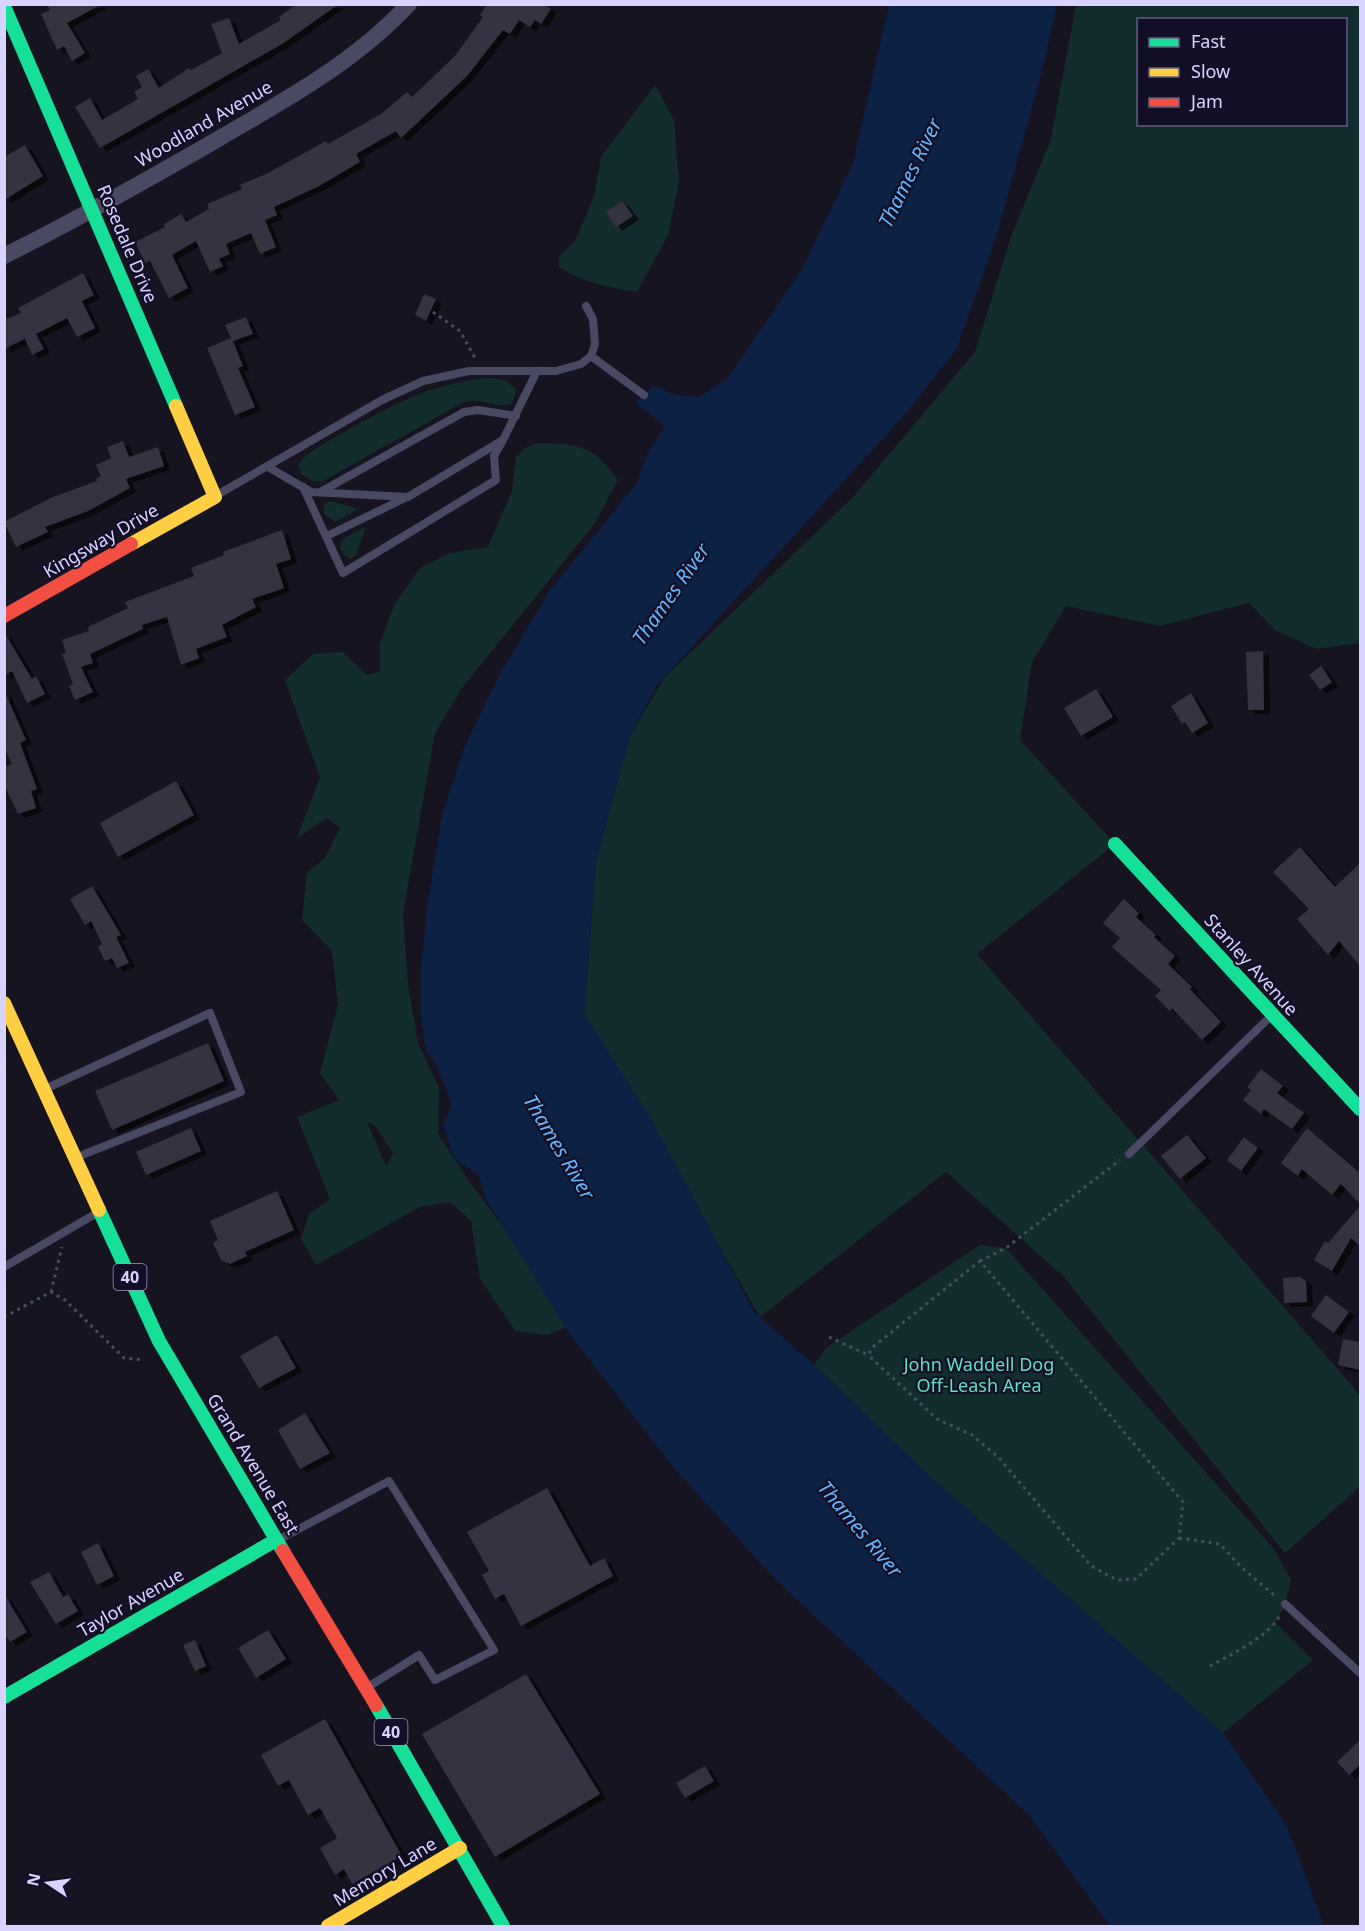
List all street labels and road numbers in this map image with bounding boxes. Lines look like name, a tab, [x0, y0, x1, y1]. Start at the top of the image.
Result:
street label: Woodland Avenue	[131, 74, 276, 172]
street label: Rosedale Drive	[92, 181, 164, 306]
street label: Kingsway Drive	[39, 497, 162, 583]
street label: Stanley Avenue	[1200, 908, 1304, 1020]
road number: 40	[114, 1264, 146, 1290]
street label: Grand Avenue East	[202, 1389, 306, 1539]
street label: Taylor Avenue	[73, 1562, 188, 1642]
road number: 40	[374, 1719, 408, 1745]
street label: Memory Lane	[328, 1831, 441, 1911]

